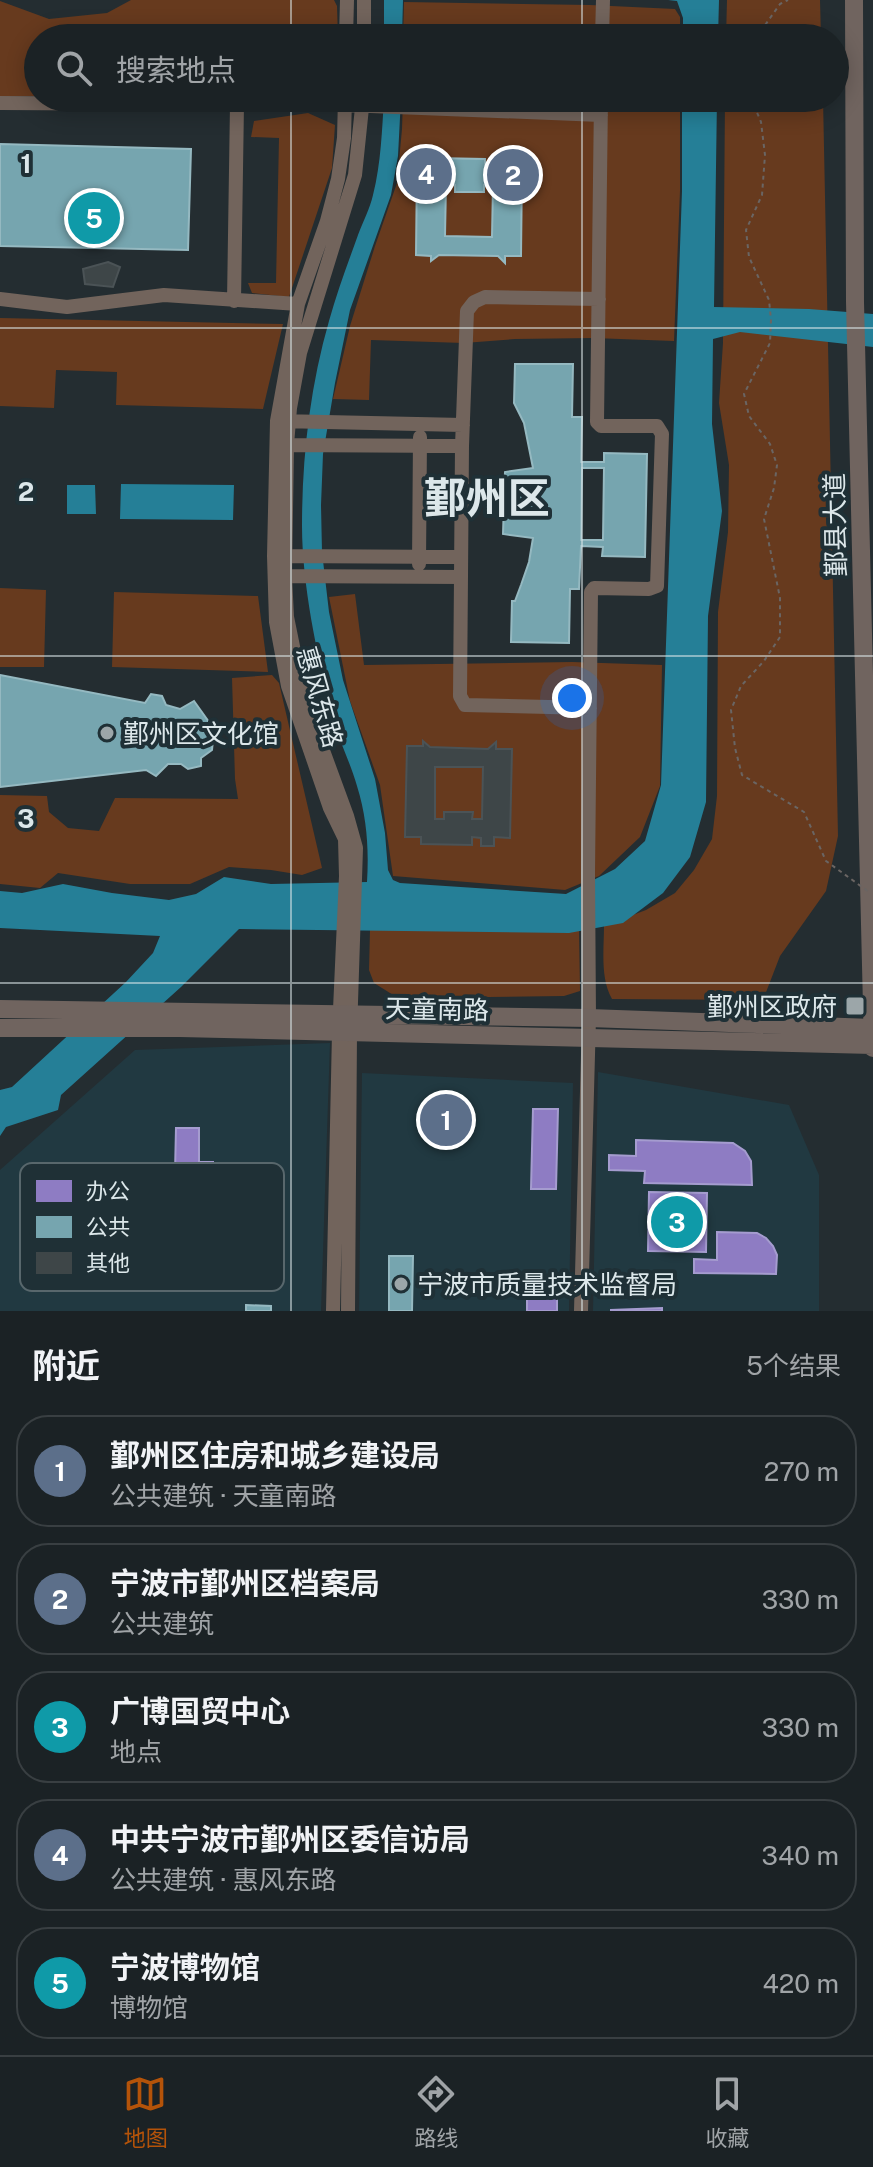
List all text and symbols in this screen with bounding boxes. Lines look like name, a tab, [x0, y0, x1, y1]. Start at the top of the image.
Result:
search box	[24, 24, 849, 112]
icon: search	[52, 46, 96, 90]
text: 搜索地点	[116, 52, 236, 88]
pin: 4	[400, 144, 452, 204]
pin: 2	[487, 145, 539, 205]
text: 1	[20, 148, 32, 179]
pin: 5	[68, 188, 120, 248]
district label: 鄞州区	[424, 473, 550, 522]
street label: 鄞县大道	[819, 473, 851, 577]
text: 2	[18, 476, 34, 507]
street label: 惠风东路	[291, 643, 349, 751]
your location	[552, 678, 592, 718]
place label: 鄞州区文化馆	[123, 718, 279, 749]
marker: 鄞州区文化馆	[98, 724, 116, 742]
text: 3	[17, 803, 35, 834]
place label: 鄞州区政府	[707, 991, 837, 1022]
street label: 天童南路	[385, 993, 489, 1025]
marker: 鄞州区政府	[844, 995, 866, 1017]
pin: 1	[420, 1090, 472, 1150]
legend	[20, 1163, 284, 1291]
text: 办公	[86, 1178, 130, 1204]
pin: 3	[651, 1192, 703, 1252]
text: 公共	[86, 1214, 130, 1240]
text: 其他	[86, 1250, 130, 1276]
place label: 宁波市质量技术监督局	[417, 1269, 677, 1300]
marker: 宁波市质量技术监督局	[392, 1275, 410, 1293]
text: 附近	[32, 1346, 100, 1386]
text: 5个结果	[746, 1350, 841, 1381]
text: 鄞州区住房和城乡建设局	[110, 1437, 440, 1473]
text: 1	[54, 1456, 66, 1487]
text: 270 m	[764, 1456, 839, 1487]
text: 公共建筑 · 天童南路	[110, 1480, 336, 1511]
text: 宁波市鄞州区档案局	[110, 1565, 380, 1601]
text: 2	[52, 1584, 68, 1615]
text: 330 m	[762, 1584, 839, 1615]
text: 公共建筑	[110, 1608, 214, 1639]
text: 广博国贸中心	[110, 1693, 290, 1729]
text: 3	[51, 1712, 69, 1743]
text: 330 m	[762, 1712, 839, 1743]
text: 地点	[110, 1736, 162, 1767]
text: 中共宁波市鄞州区委信访局	[110, 1821, 470, 1857]
text: 4	[51, 1840, 69, 1871]
text: 340 m	[762, 1840, 839, 1871]
text: 公共建筑 · 惠风东路	[110, 1864, 336, 1895]
text: 宁波博物馆	[110, 1949, 260, 1985]
text: 5	[51, 1968, 69, 1999]
text: 420 m	[762, 1968, 839, 1999]
text: 博物馆	[110, 1992, 188, 2023]
tab: 地图	[123, 2072, 168, 2152]
tab: 路线	[414, 2072, 459, 2152]
tab: 收藏	[705, 2072, 750, 2152]

